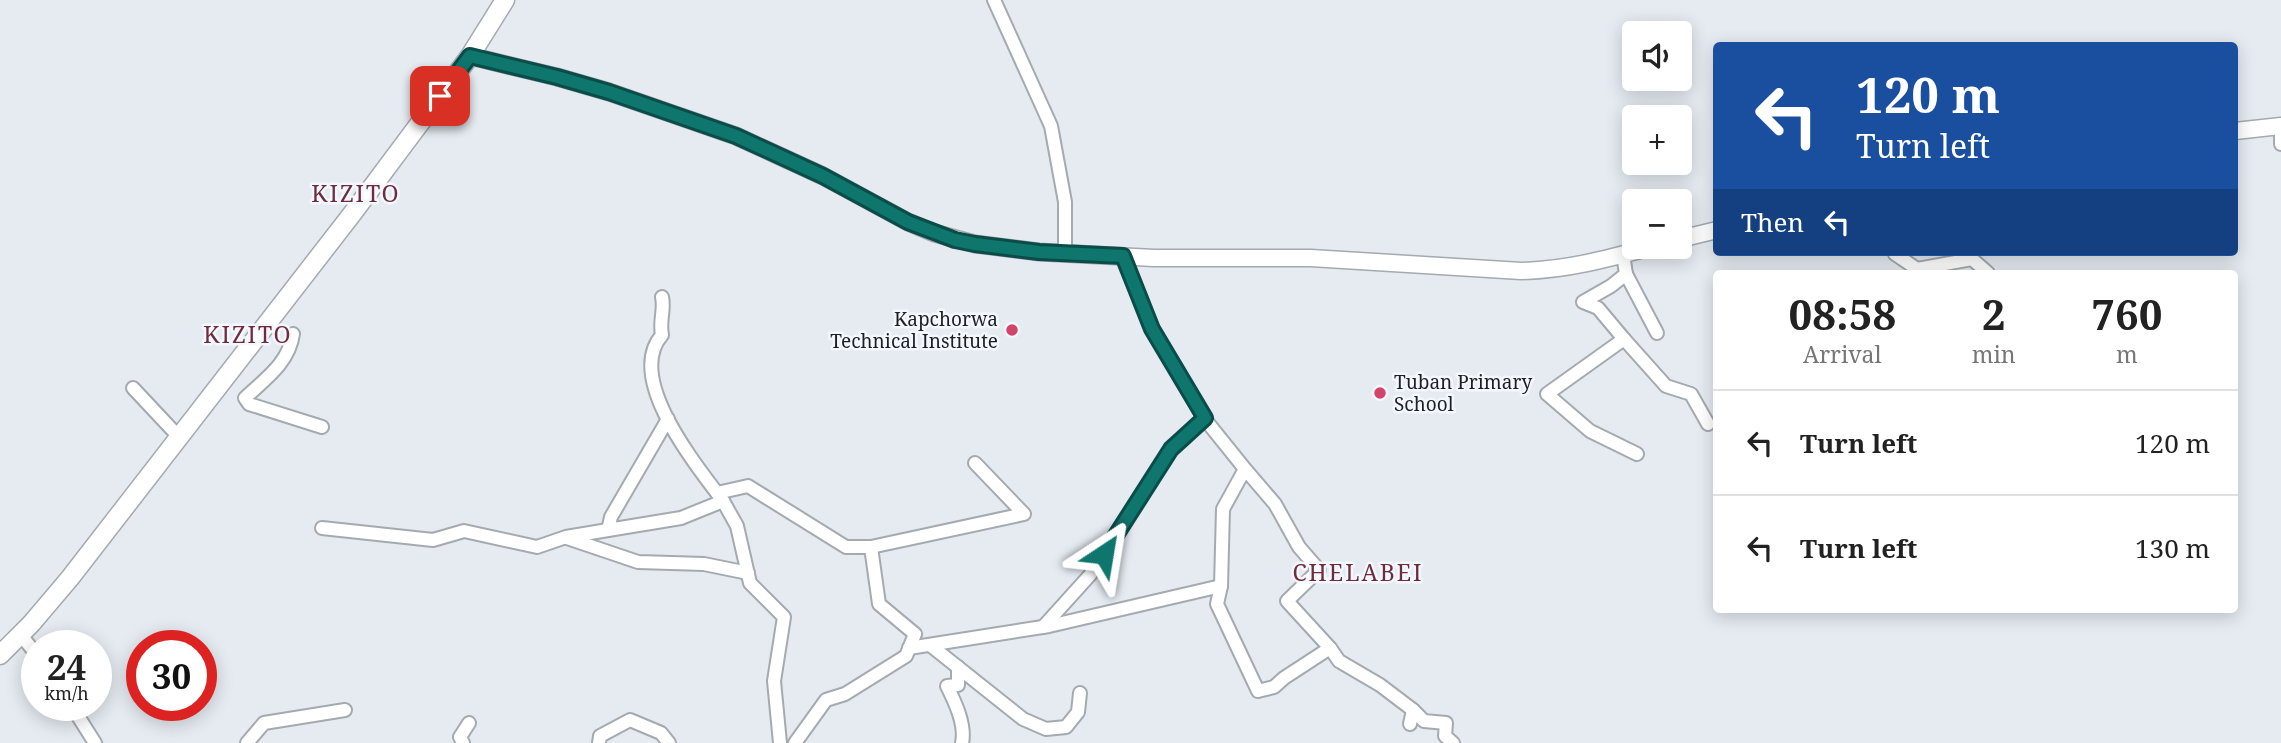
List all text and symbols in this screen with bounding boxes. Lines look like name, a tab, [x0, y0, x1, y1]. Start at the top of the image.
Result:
map controls	[1622, 21, 1692, 259]
button: sound	[1622, 21, 1692, 91]
text: 120 m	[1856, 61, 2000, 127]
pin	[410, 66, 470, 126]
icon: left	[1741, 70, 1832, 161]
icon: arrive	[421, 77, 459, 115]
button: +	[1622, 105, 1692, 175]
text: Turn left	[1856, 124, 1990, 167]
district label: KIZITO	[311, 177, 401, 209]
button: −	[1622, 189, 1692, 259]
icon: left	[1818, 203, 1856, 241]
text: Then	[1741, 204, 1804, 240]
text: 08:58	[1789, 285, 1896, 342]
text: 2	[1982, 285, 2006, 342]
text: 760	[2091, 285, 2162, 342]
place label: Kapchorwa Technical Institute	[830, 306, 998, 354]
district label: KIZITO	[203, 318, 293, 350]
marker: Kapchorwa Technical Institute	[1004, 322, 1020, 338]
text: Arrival	[1803, 338, 1882, 370]
text: min	[1972, 338, 2016, 370]
text: m	[2116, 338, 2138, 370]
place label: Tuban Primary School	[1394, 369, 1532, 417]
marker: Tuban Primary School	[1372, 385, 1388, 401]
icon: left	[1741, 424, 1779, 462]
text: Turn left	[1800, 425, 1917, 461]
text: 120 m	[2135, 425, 2210, 461]
position arrow	[1067, 517, 1141, 591]
icon: left	[1741, 529, 1779, 567]
text: Turn left	[1800, 530, 1917, 566]
text: 130 m	[2135, 530, 2210, 566]
district label: CHELABEI	[1292, 556, 1424, 588]
speed limit sign: 30	[126, 630, 217, 721]
text: 24	[47, 643, 86, 690]
text: km/h	[44, 681, 89, 705]

